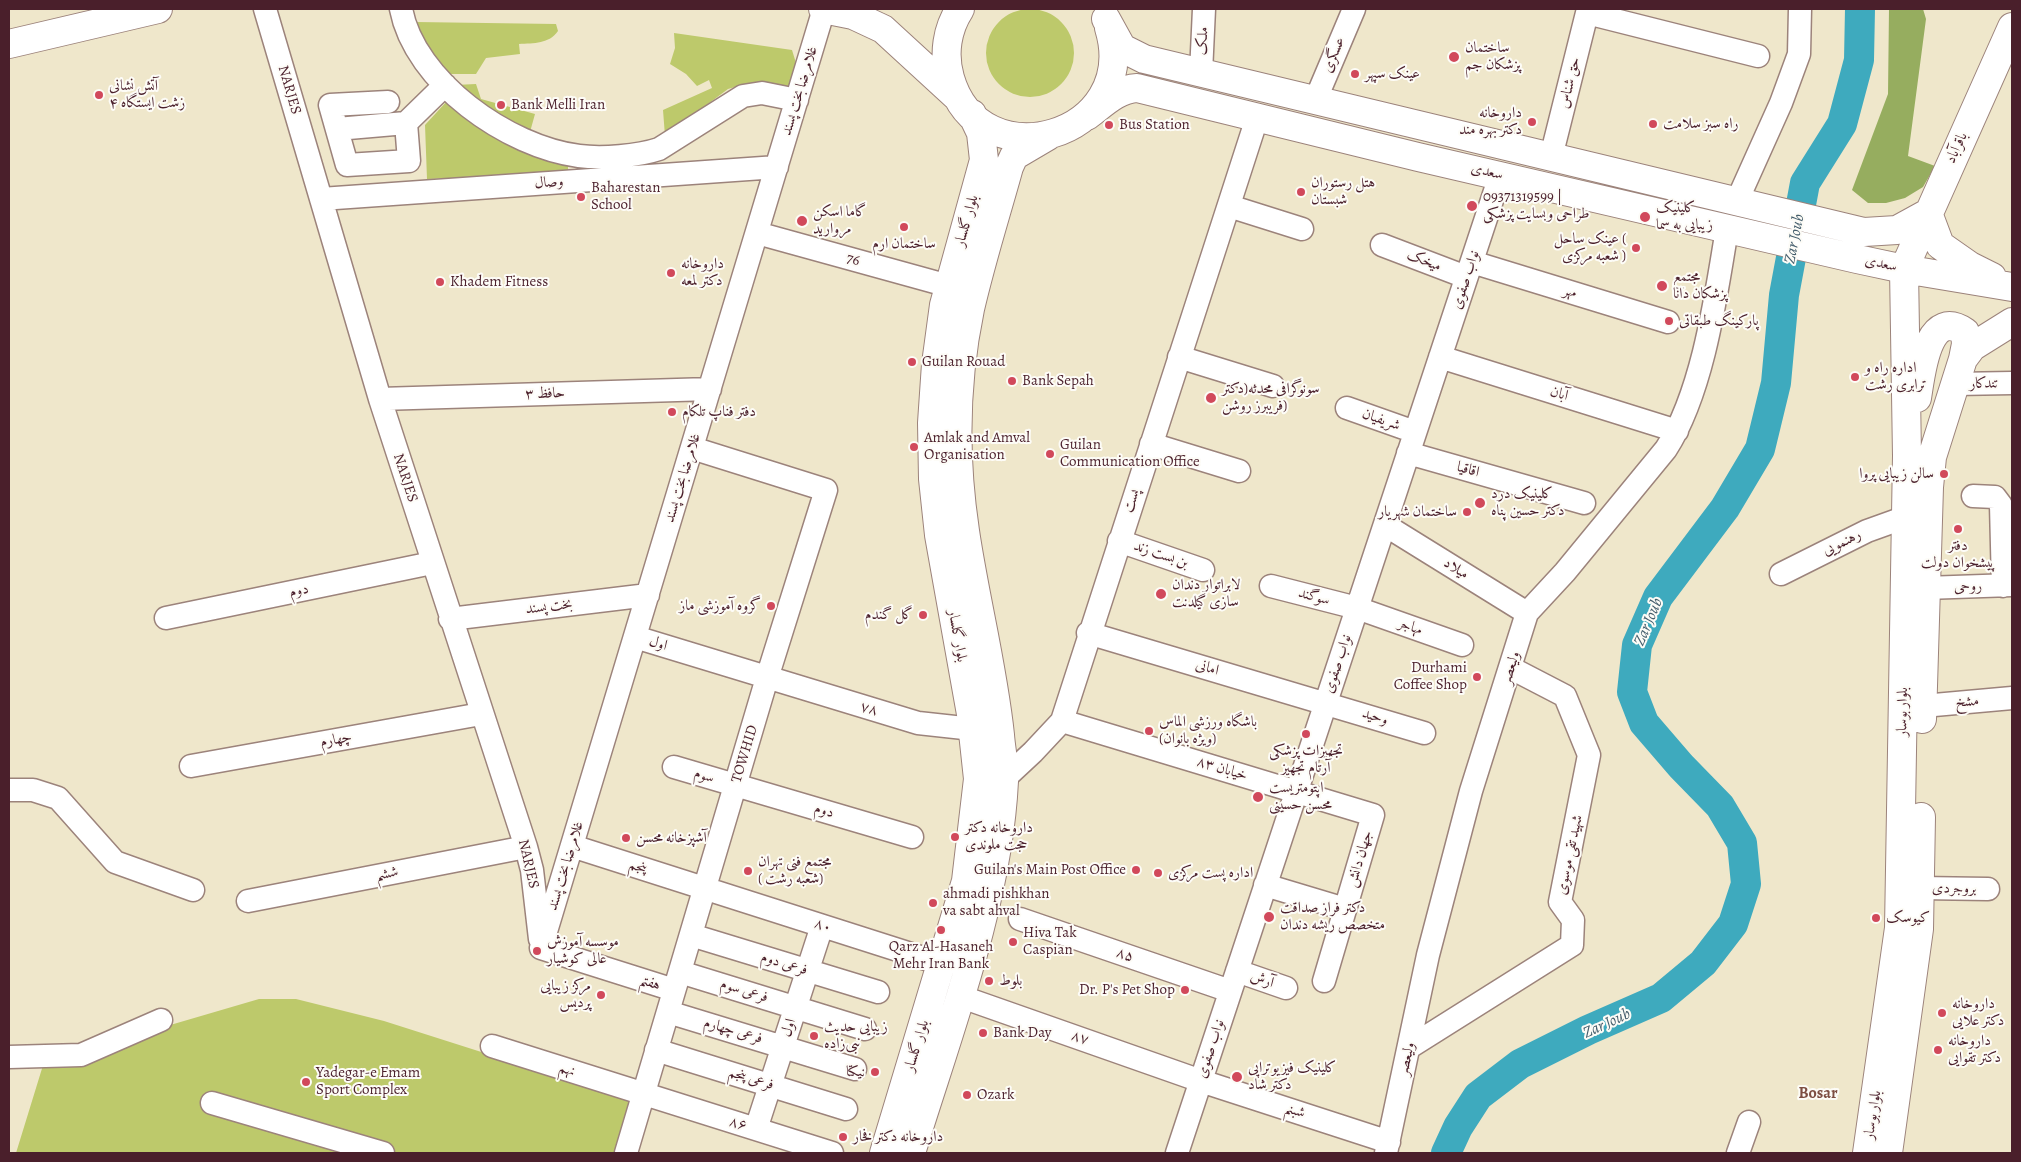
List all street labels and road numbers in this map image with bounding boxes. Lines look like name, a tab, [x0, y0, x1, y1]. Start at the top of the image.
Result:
street label: ملک	[1193, 26, 1213, 56]
street label: عسگری	[1318, 34, 1350, 76]
street label: غلامرضا بخت پسند	[778, 44, 822, 138]
street label: حق شناس	[1555, 55, 1585, 111]
street label: NARJES	[273, 63, 305, 117]
street label: باقرآباد	[1942, 130, 1972, 166]
street label: سعدی	[1469, 160, 1505, 184]
street label: وصال	[534, 173, 564, 193]
street label: بلوار گلسار	[951, 193, 983, 249]
street label: میخک	[1404, 246, 1444, 276]
street label: نواب صفوی	[1448, 248, 1484, 312]
street label: 76	[844, 250, 862, 270]
street label: سعدی	[1863, 252, 1899, 276]
street label: مهر	[1561, 281, 1579, 303]
street label: تندکار	[1969, 375, 1999, 393]
street label: آبان	[1548, 383, 1570, 405]
street label: حافظ ۳	[525, 384, 565, 404]
street label: شریفیان	[1359, 405, 1403, 435]
street label: غلامرضا بخت پسند	[661, 431, 705, 525]
street label: NARJES	[389, 451, 421, 505]
street label: اقاقیا	[1455, 458, 1481, 482]
street label: پست	[1120, 487, 1144, 515]
street label: رهنمویی	[1820, 526, 1864, 560]
street label: بن بست زند	[1131, 537, 1191, 573]
street label: میلاد	[1440, 554, 1472, 584]
street label: روحی	[1954, 578, 1982, 596]
street label: دوم	[288, 580, 310, 602]
street label: سوگند	[1296, 584, 1332, 610]
street label: بخت پسند	[524, 595, 574, 619]
street label: بلوار گلسار	[944, 608, 970, 664]
street label: مهاجر	[1395, 615, 1425, 639]
street label: نواب صفوی	[1320, 632, 1356, 696]
street label: اول	[647, 633, 669, 655]
street label: ولیعصر	[1497, 649, 1525, 687]
street label: امانی	[1193, 656, 1221, 680]
street label: بلوار بوسار	[1894, 687, 1912, 737]
street label: مشخ	[1954, 692, 1980, 712]
street label: ۷۸	[858, 698, 880, 720]
street label: وحید	[1360, 705, 1390, 729]
street label: TOWHID	[728, 723, 762, 785]
street label: چهارم	[319, 728, 353, 752]
street label: خیابان ۸۳	[1194, 753, 1250, 785]
street label: سوم	[692, 764, 716, 788]
street label: دوم	[812, 800, 836, 822]
street label: شهید تقی موسوی	[1553, 813, 1587, 897]
street label: غلامرضا بخت پسند	[544, 819, 588, 913]
street label: جهان دانش	[1343, 828, 1377, 890]
street label: NARJES	[514, 838, 542, 890]
street label: پنجم	[627, 856, 649, 878]
street label: ششم	[374, 863, 400, 885]
street label: بروجردی	[1932, 880, 1976, 898]
street label: ۸۰	[812, 915, 834, 937]
street label: ۸۵	[1114, 944, 1136, 966]
street label: فرعی دوم	[758, 948, 810, 980]
street label: آرش	[1248, 968, 1276, 992]
street label: هفتم	[637, 971, 663, 995]
street label: فرعی سوم	[718, 975, 770, 1007]
street label: فرعی چهارم	[701, 1014, 765, 1048]
street label: اول	[778, 1017, 800, 1039]
street label: نواب صفوی	[1193, 1017, 1229, 1081]
street label: بلوار گلسار	[901, 1018, 933, 1074]
street label: ۸۷	[1069, 1027, 1091, 1049]
street label: ولیعصر	[1395, 1041, 1419, 1077]
street label: نهم	[557, 1059, 577, 1081]
street label: فرعی پنجم	[726, 1064, 776, 1094]
street label: بلوار بوسار	[1860, 1089, 1886, 1141]
street label: شبنم	[1282, 1099, 1308, 1123]
street label: ۸۶	[727, 1113, 749, 1135]

